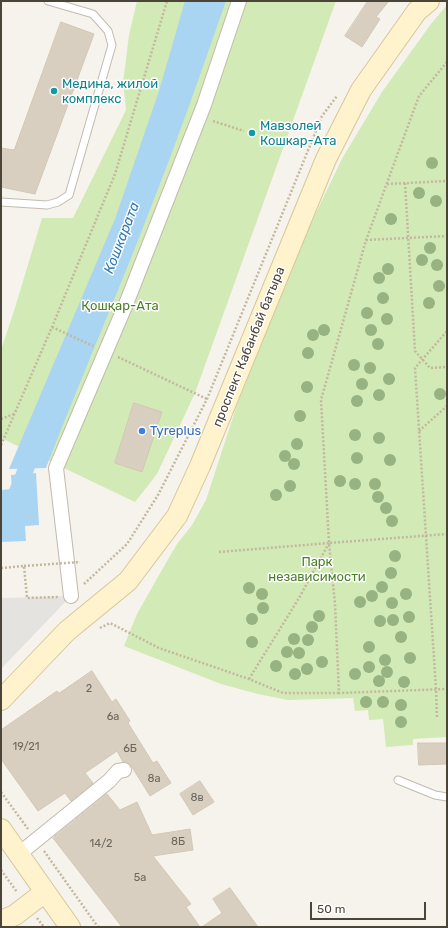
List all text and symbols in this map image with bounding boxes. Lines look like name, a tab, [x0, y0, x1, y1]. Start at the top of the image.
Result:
place label: Медина, жилой комплекс	[62, 76, 158, 107]
marker: Медина, жилой комплекс	[49, 86, 59, 96]
place label: Мавзолей Кошкар-Ата	[260, 118, 336, 149]
marker: Мавзолей Кошкар-Ата	[247, 128, 257, 138]
water label: Кошкарата	[101, 200, 143, 276]
street label: проспект Кабанбай батыра	[210, 265, 288, 429]
park label: Қошқар-Ата	[81, 298, 159, 314]
place label: Tyreplus	[150, 423, 201, 439]
marker: Tyreplus	[137, 426, 147, 436]
park label: Парк независимости	[268, 554, 366, 585]
house number: 2	[86, 682, 92, 696]
house number: 6а	[107, 710, 119, 724]
house number: 19/21	[13, 740, 39, 754]
house number: 6Б	[123, 742, 137, 756]
house number: 8а	[147, 772, 161, 786]
house number: 8в	[190, 791, 204, 805]
house number: 8Б	[171, 835, 185, 849]
house number: 14/2	[89, 837, 113, 851]
house number: 5а	[134, 871, 146, 885]
scale bar	[312, 894, 428, 920]
text: 50 m	[317, 902, 345, 916]

